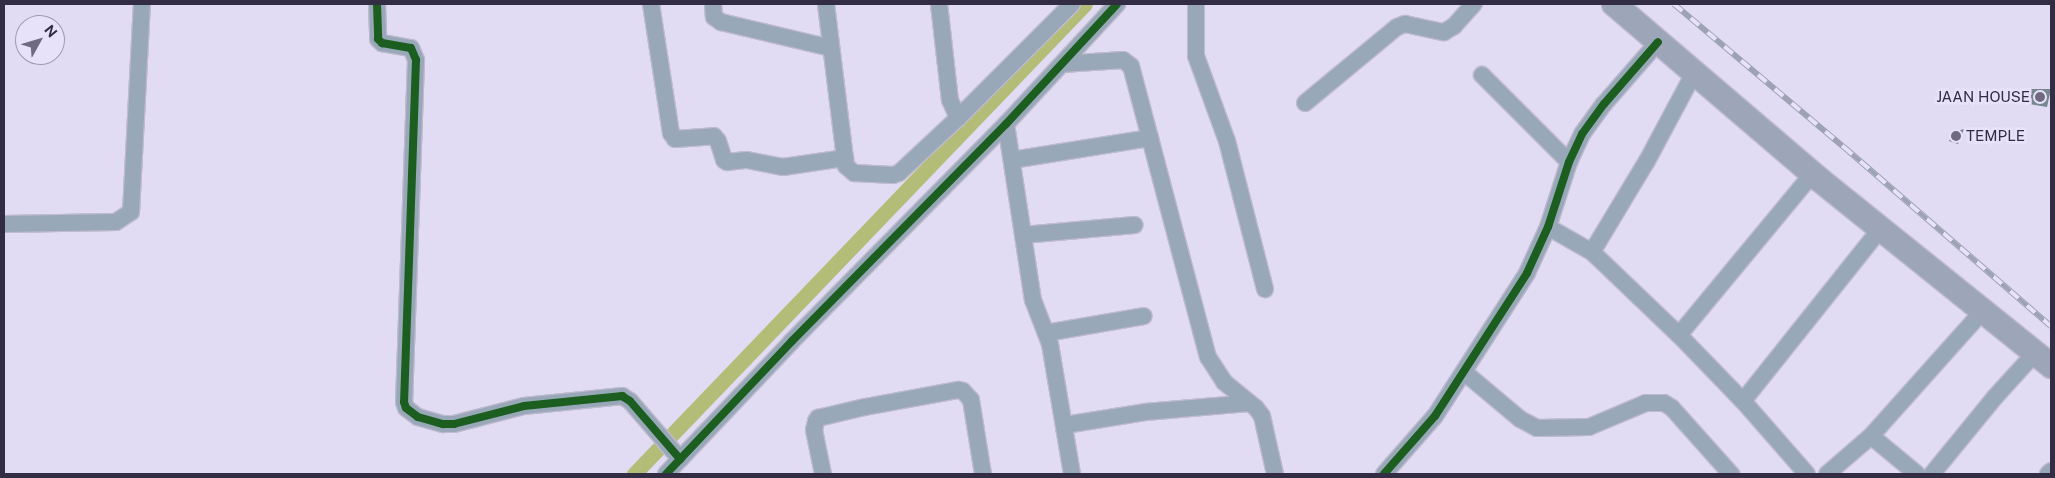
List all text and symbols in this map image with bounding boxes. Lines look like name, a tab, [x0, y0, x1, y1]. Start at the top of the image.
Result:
north arrow	[15, 15, 65, 65]
text: N	[41, 22, 61, 40]
place label: JAAN HOUSE	[1936, 88, 2030, 106]
marker: JAAN HOUSE	[2034, 91, 2046, 103]
place label: TEMPLE	[1966, 127, 2025, 145]
marker: TEMPLE	[1950, 130, 1962, 142]

